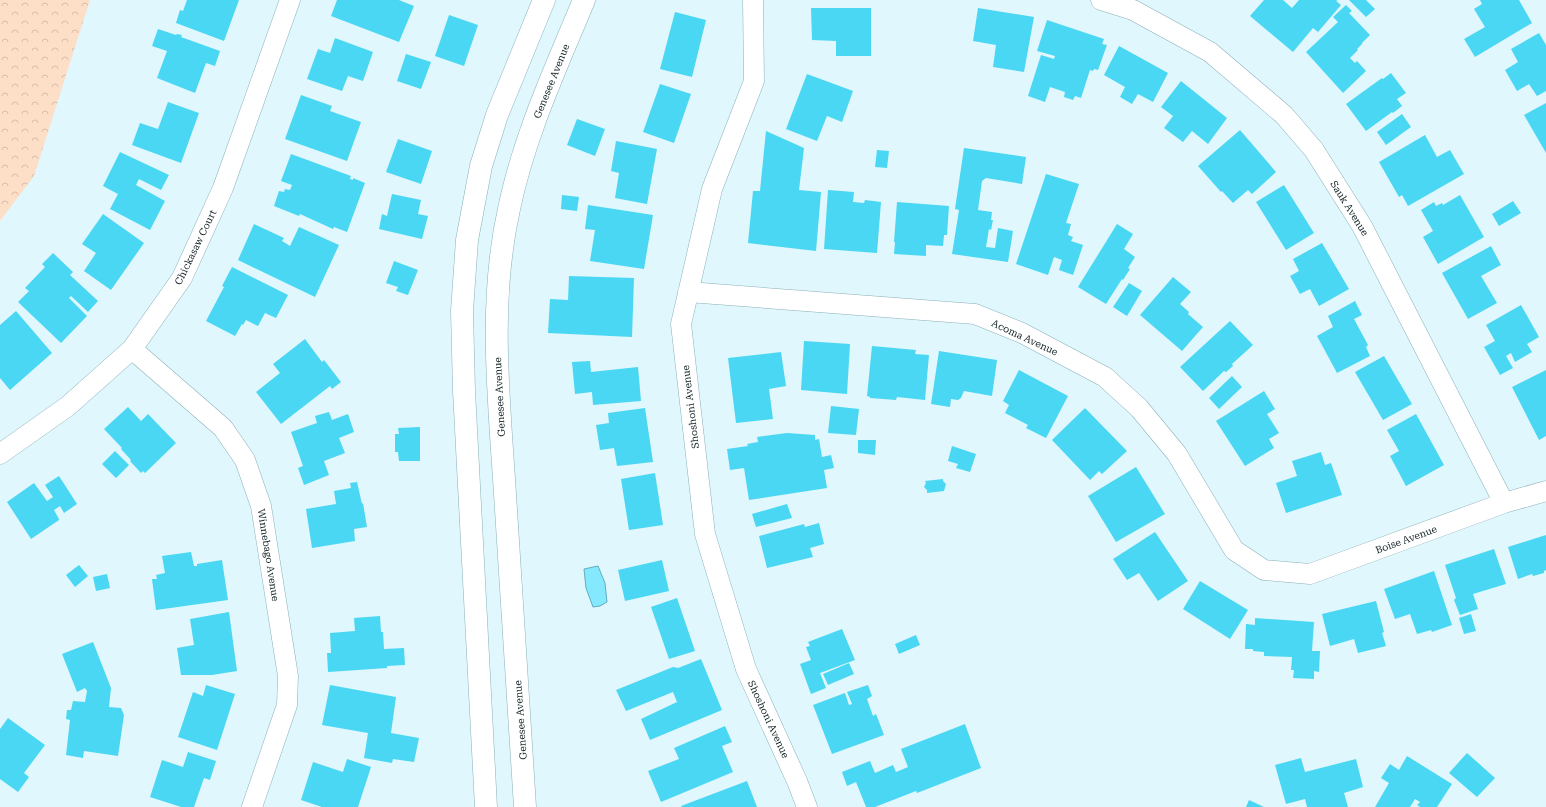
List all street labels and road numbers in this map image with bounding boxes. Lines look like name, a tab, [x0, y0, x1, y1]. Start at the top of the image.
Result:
street label: Genesee Avenue	[531, 42, 572, 120]
street label: Sauk Avenue	[1328, 179, 1371, 238]
street label: Chickasaw Court	[173, 208, 219, 287]
street label: Acoma Avenue	[990, 317, 1060, 358]
street label: Genesee Avenue	[492, 356, 507, 437]
street label: Shoshoni Avenue	[680, 364, 701, 449]
street label: Winnebago Avenue	[256, 508, 281, 603]
street label: Boise Avenue	[1374, 523, 1439, 556]
street label: Genesee Avenue	[512, 679, 529, 760]
street label: Shoshoni Avenue	[746, 679, 792, 760]

